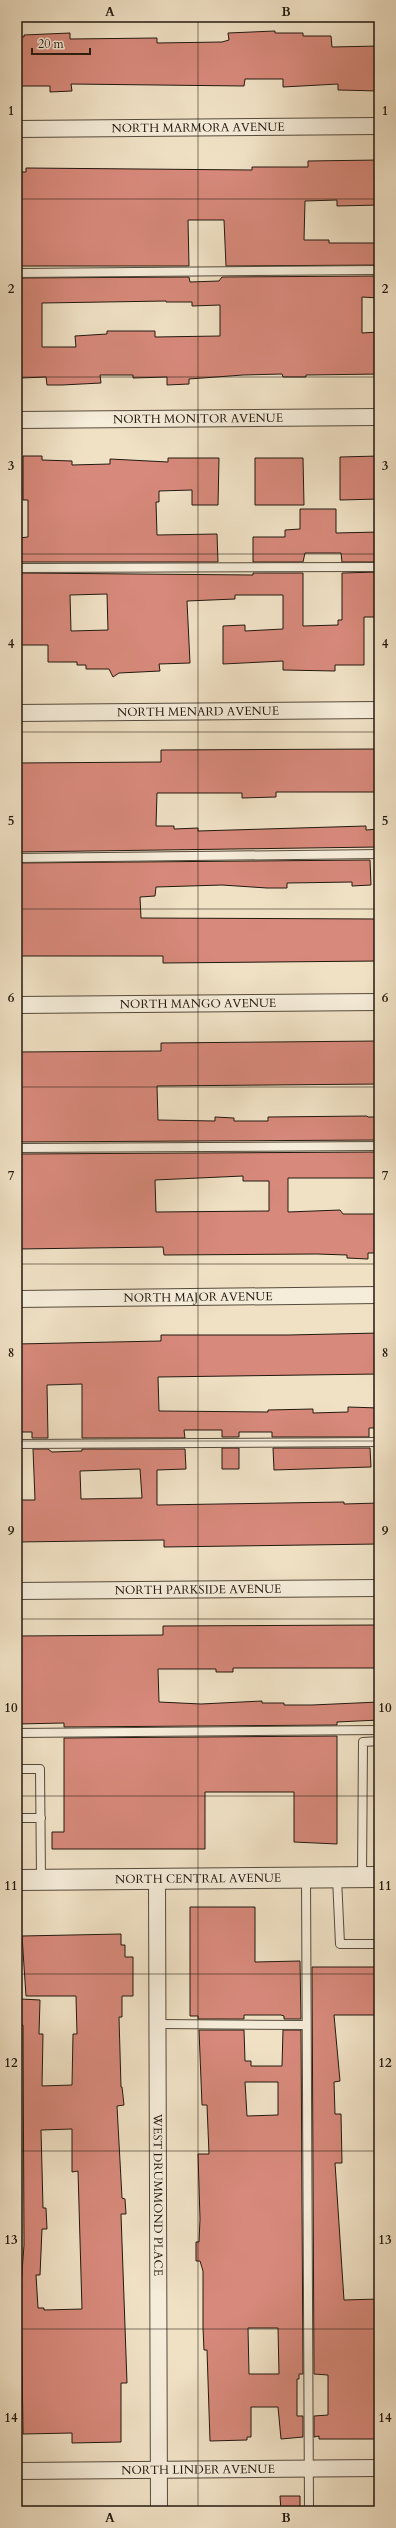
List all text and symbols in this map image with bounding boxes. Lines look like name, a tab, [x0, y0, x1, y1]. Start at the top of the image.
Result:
text: A	[105, 3, 115, 21]
text: B	[281, 3, 291, 21]
scale bar	[32, 30, 90, 56]
text: 20 m	[38, 36, 65, 52]
text: 1	[8, 102, 14, 120]
text: 1	[382, 102, 388, 120]
street label: NORTH MARMORA AVENUE	[111, 119, 285, 136]
text: 2	[8, 280, 15, 298]
text: 2	[382, 280, 389, 298]
street label: NORTH MONITOR AVENUE	[113, 410, 283, 427]
text: 3	[8, 457, 15, 475]
text: 3	[382, 457, 389, 475]
text: 4	[8, 635, 15, 653]
text: 4	[382, 635, 389, 653]
street label: NORTH MENARD AVENUE	[117, 703, 279, 720]
text: 5	[8, 812, 14, 830]
text: 5	[382, 812, 388, 830]
text: 6	[8, 989, 15, 1007]
text: 6	[382, 989, 389, 1007]
street label: NORTH MANGO AVENUE	[120, 995, 276, 1012]
text: 7	[8, 1167, 15, 1185]
text: 7	[382, 1167, 389, 1185]
street label: NORTH MAJOR AVENUE	[123, 1288, 273, 1306]
text: 8	[8, 1344, 14, 1362]
text: 8	[382, 1344, 388, 1362]
text: 9	[8, 1522, 15, 1540]
text: 9	[382, 1522, 389, 1540]
street label: NORTH PARKSIDE AVENUE	[115, 1581, 281, 1598]
text: 10	[4, 1699, 18, 1717]
text: 10	[378, 1699, 392, 1717]
street label: NORTH CENTRAL AVENUE	[115, 1870, 281, 1887]
text: 11	[4, 1877, 18, 1895]
text: 11	[378, 1877, 392, 1895]
text: 12	[4, 2054, 18, 2072]
text: 12	[378, 2054, 392, 2072]
street label: WEST DRUMMOND PLACE	[150, 2113, 166, 2276]
text: 13	[4, 2231, 18, 2249]
text: 13	[378, 2231, 392, 2249]
text: 14	[4, 2409, 18, 2427]
text: 14	[378, 2409, 392, 2427]
street label: NORTH LINDER AVENUE	[121, 2461, 275, 2478]
text: A	[105, 2509, 115, 2527]
text: B	[281, 2509, 291, 2527]

